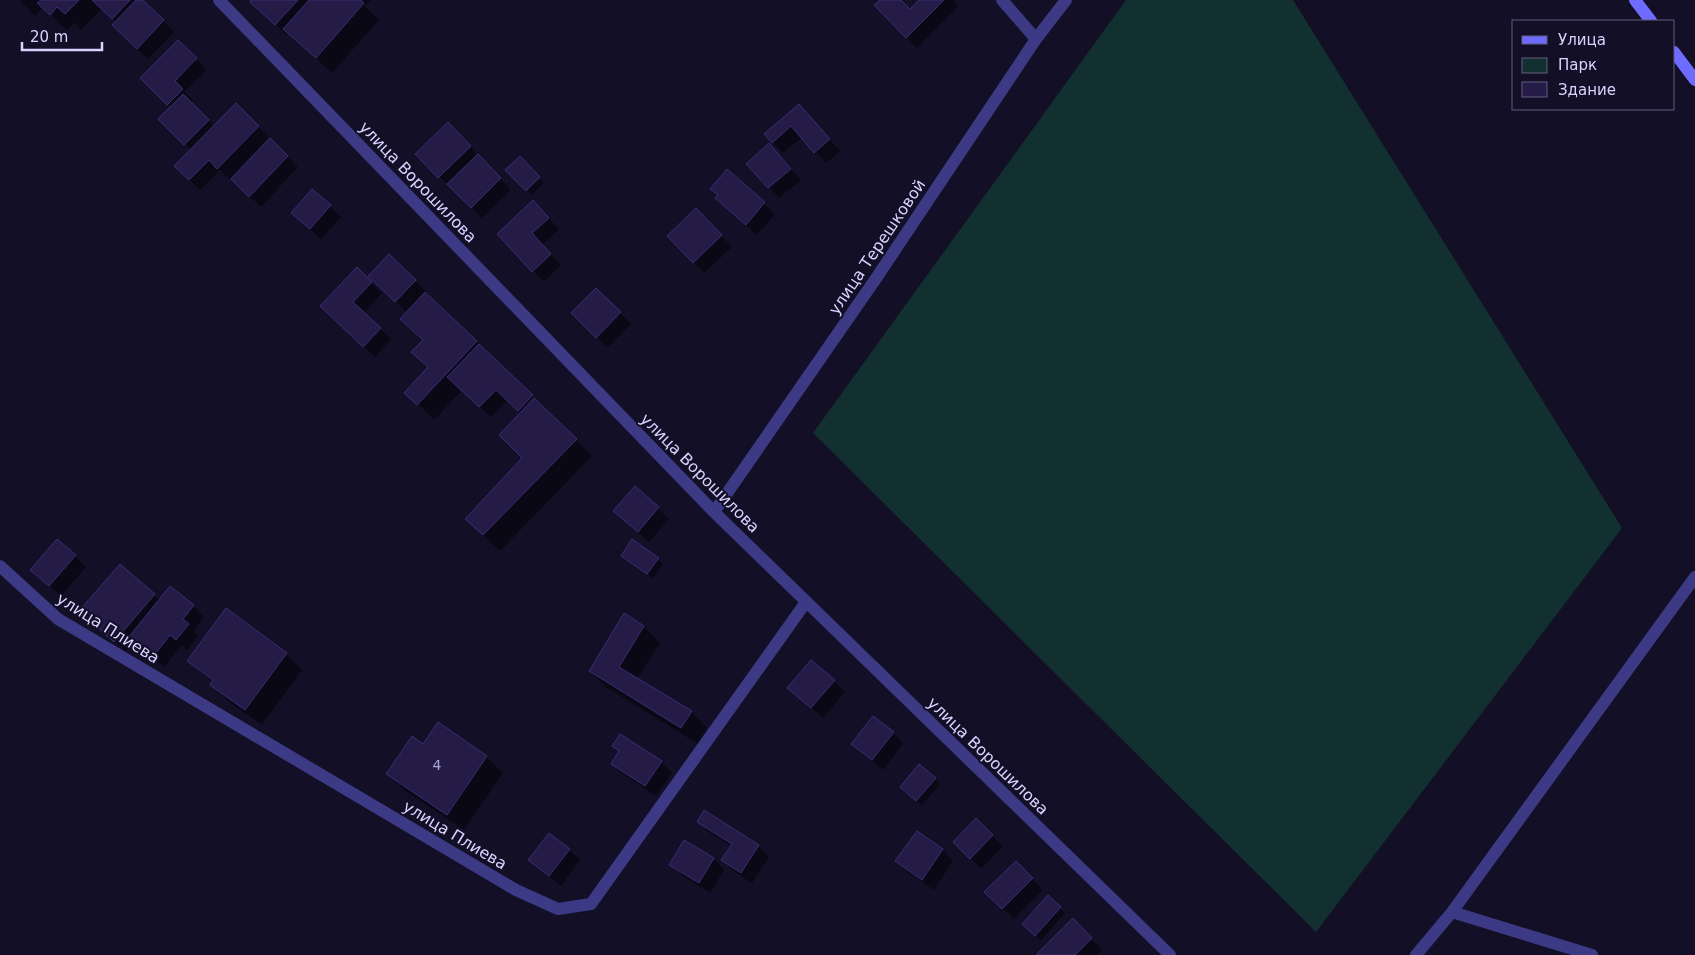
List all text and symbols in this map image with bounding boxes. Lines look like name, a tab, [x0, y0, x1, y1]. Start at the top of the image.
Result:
scale bar	[22, 20, 102, 52]
legend	[1512, 20, 1675, 110]
text: 20 m	[30, 28, 68, 46]
text: Улица	[1558, 31, 1606, 49]
text: Парк	[1558, 56, 1597, 74]
text: Здание	[1558, 81, 1616, 99]
street label: улица Ворошилова	[355, 118, 481, 246]
street label: улица Терешковой	[825, 176, 929, 318]
street label: улица Ворошилова	[636, 409, 764, 537]
street label: улица Плиева	[53, 589, 163, 667]
street label: улица Ворошилова	[924, 693, 1052, 819]
house number: 4	[433, 757, 442, 773]
street label: улица Плиева	[400, 797, 510, 873]

